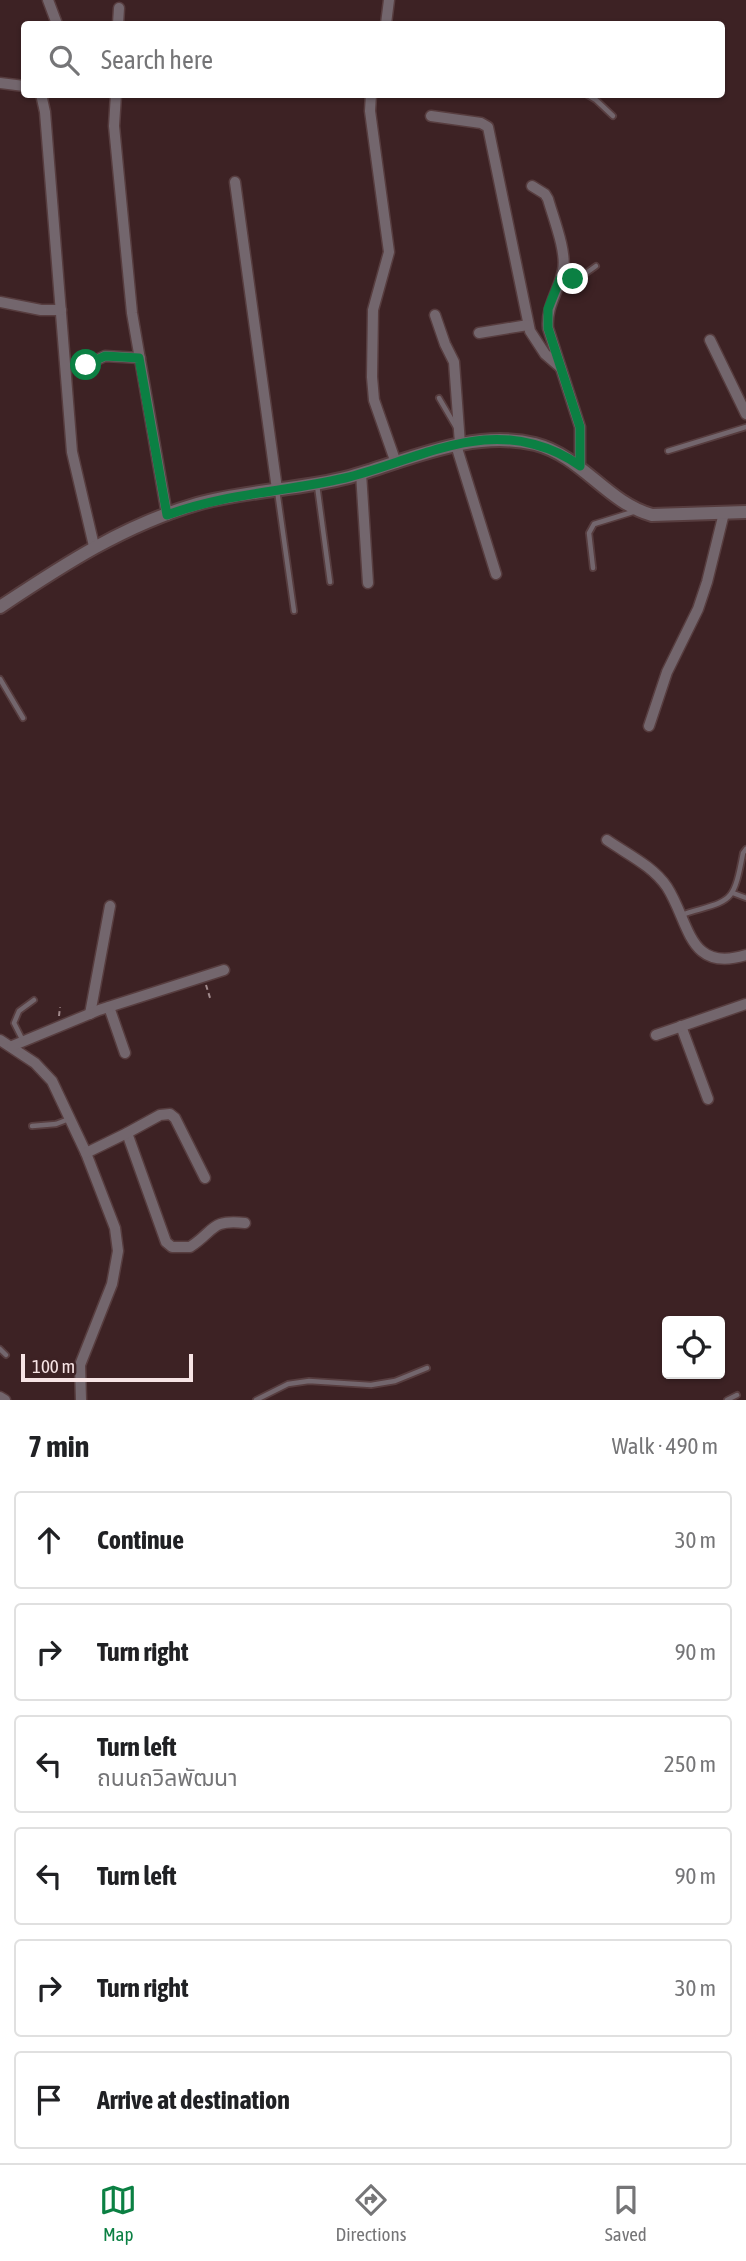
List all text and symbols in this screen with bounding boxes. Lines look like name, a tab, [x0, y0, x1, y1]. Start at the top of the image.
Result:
search box	[21, 21, 725, 98]
icon: search	[45, 41, 83, 79]
text: Search here	[101, 45, 213, 75]
route end	[557, 263, 588, 294]
route start	[70, 349, 101, 380]
map controls	[662, 1316, 725, 1379]
button: locate	[662, 1316, 725, 1379]
scale bar	[21, 1351, 192, 1383]
text: 100 m	[32, 1355, 75, 1377]
text: 7 min	[28, 1429, 89, 1463]
text: Walk · 490 m	[612, 1433, 718, 1459]
icon: ahead	[30, 1521, 68, 1559]
text: Continue	[97, 1525, 184, 1555]
text: 30 m	[675, 1527, 716, 1553]
icon: right	[30, 1633, 68, 1671]
text: Turn right	[97, 1637, 188, 1667]
text: 90 m	[675, 1639, 716, 1665]
text: Turn left	[97, 1732, 177, 1762]
icon: left	[30, 1745, 68, 1783]
text: 250 m	[664, 1751, 716, 1777]
text: ถนนถวิลพัฒนา	[97, 1765, 238, 1791]
icon: left	[30, 1857, 68, 1895]
text: Turn left	[97, 1861, 177, 1891]
text: 90 m	[675, 1863, 716, 1889]
icon: right	[30, 1969, 68, 2007]
text: Turn right	[97, 1973, 188, 2003]
text: 30 m	[675, 1975, 716, 2001]
icon: arrive	[30, 2081, 68, 2119]
text: Arrive at destination	[97, 2085, 290, 2115]
tab: Map	[99, 2181, 137, 2245]
tab: Directions	[336, 2181, 406, 2245]
tab: Saved	[605, 2181, 647, 2245]

